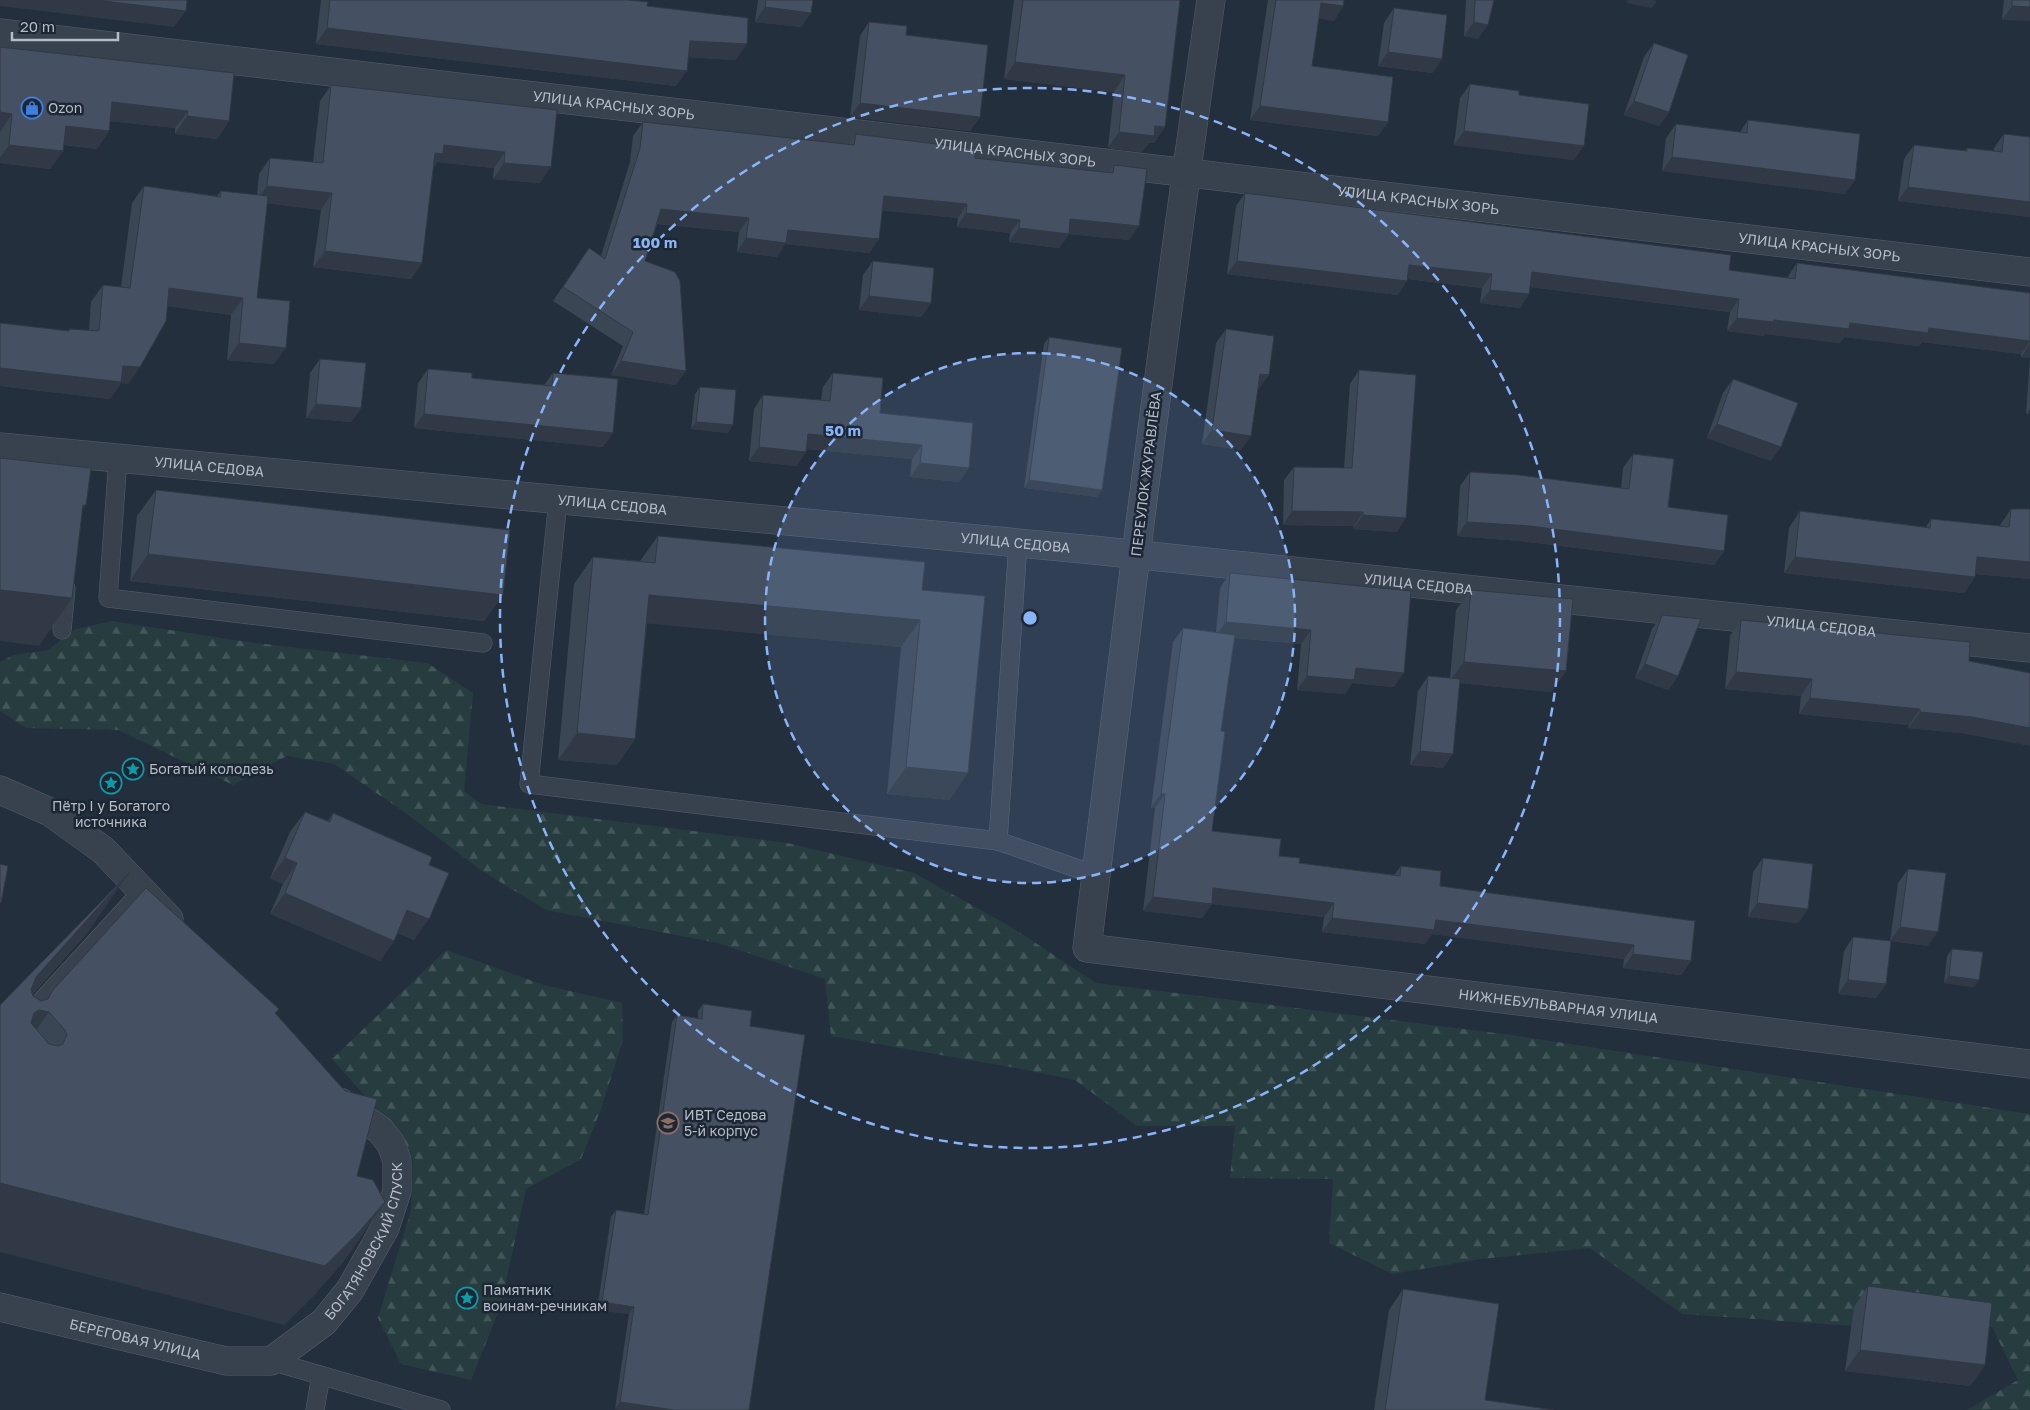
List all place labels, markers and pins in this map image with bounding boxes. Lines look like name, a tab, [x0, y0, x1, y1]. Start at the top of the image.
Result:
shop icon: Ozon	[20, 96, 44, 120]
place label: Ozon	[48, 99, 82, 116]
centre of rings	[1021, 609, 1039, 627]
place icon: Богатый колодезь	[121, 757, 145, 781]
place label: Богатый колодезь	[149, 760, 274, 777]
place icon: Пётр I у Богатого источника	[99, 771, 123, 795]
place label: Пётр I у Богатого источника	[52, 797, 170, 830]
place label: ИВТ Седова 5-й корпус	[684, 1106, 766, 1139]
school or university icon: ИВТ Седова 5-й корпус	[656, 1111, 680, 1135]
place label: Памятник воинам-речникам	[483, 1281, 607, 1314]
place icon: Памятник воинам-речникам	[455, 1286, 479, 1310]

